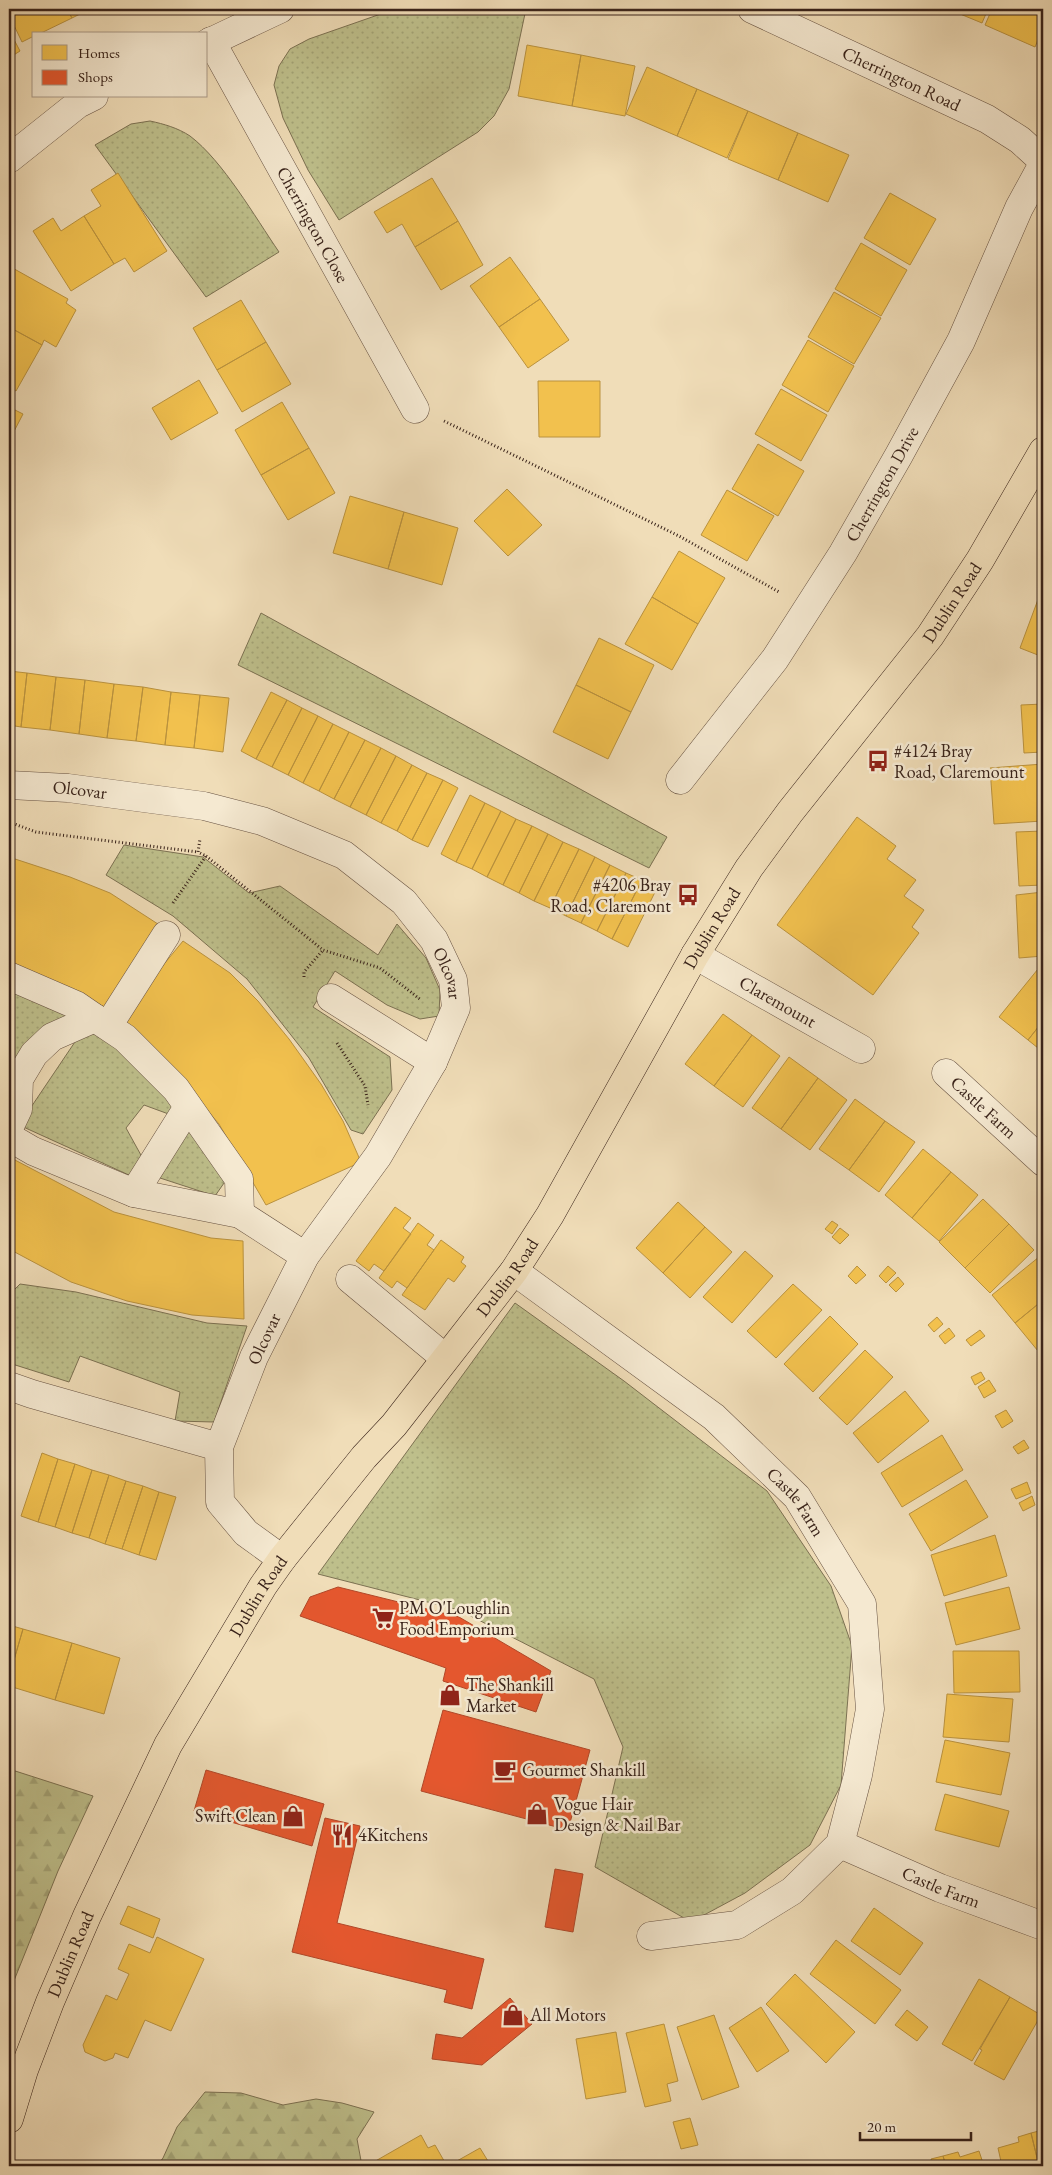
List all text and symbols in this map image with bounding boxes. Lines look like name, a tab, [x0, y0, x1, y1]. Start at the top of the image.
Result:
legend	[32, 32, 208, 98]
street label: Cherrington Road	[839, 41, 965, 116]
text: Homes	[78, 43, 120, 62]
text: Shops	[78, 67, 113, 86]
street label: Cherrington Close	[272, 162, 355, 287]
street label: Cherrington Drive	[840, 422, 923, 546]
street label: Dublin Road	[917, 557, 987, 647]
place label: #4124 Bray Road, Claremount	[894, 739, 1025, 783]
bus stop icon: #4124 Bray Road, Claremount	[865, 748, 891, 774]
street label: Olcovar	[52, 775, 108, 804]
place label: #4206 Bray Road, Claremont	[550, 873, 671, 917]
bus stop icon: #4206 Bray Road, Claremont	[675, 882, 701, 908]
street label: Dublin Road	[678, 882, 746, 973]
street label: Olcovar	[428, 943, 467, 1000]
street label: Claremount	[735, 970, 821, 1032]
street label: Castle Farm	[946, 1071, 1022, 1143]
street label: Dublin Road	[471, 1233, 544, 1321]
street label: Olcovar	[242, 1309, 285, 1368]
street label: Castle Farm	[762, 1462, 830, 1541]
street label: Dublin Road	[223, 1550, 292, 1641]
place label: PM O'Loughlin Food Emporium	[399, 1596, 515, 1640]
supermarket icon: PM O'Loughlin Food Emporium	[370, 1605, 396, 1631]
place label: The Shankill Market	[466, 1673, 554, 1717]
shop icon: The Shankill Market	[437, 1682, 463, 1708]
cafe icon: Gourmet Shankill	[492, 1757, 518, 1783]
place label: Gourmet Shankill	[522, 1758, 646, 1781]
place label: Vogue Hair Design & Nail Bar	[554, 1792, 681, 1836]
shop icon: Vogue Hair Design & Nail Bar	[524, 1801, 550, 1827]
shop icon: Swift Clean	[280, 1803, 306, 1829]
place label: Swift Clean	[195, 1804, 276, 1827]
restaurant icon: 4Kitchens	[329, 1822, 355, 1848]
place label: 4Kitchens	[358, 1823, 428, 1846]
street label: Castle Farm	[899, 1861, 983, 1913]
street label: Dublin Road	[41, 1907, 99, 2001]
shop icon: All Motors	[500, 2002, 526, 2028]
place label: All Motors	[529, 2003, 606, 2026]
scale bar	[860, 2110, 971, 2142]
text: 20 m	[867, 2117, 896, 2136]

